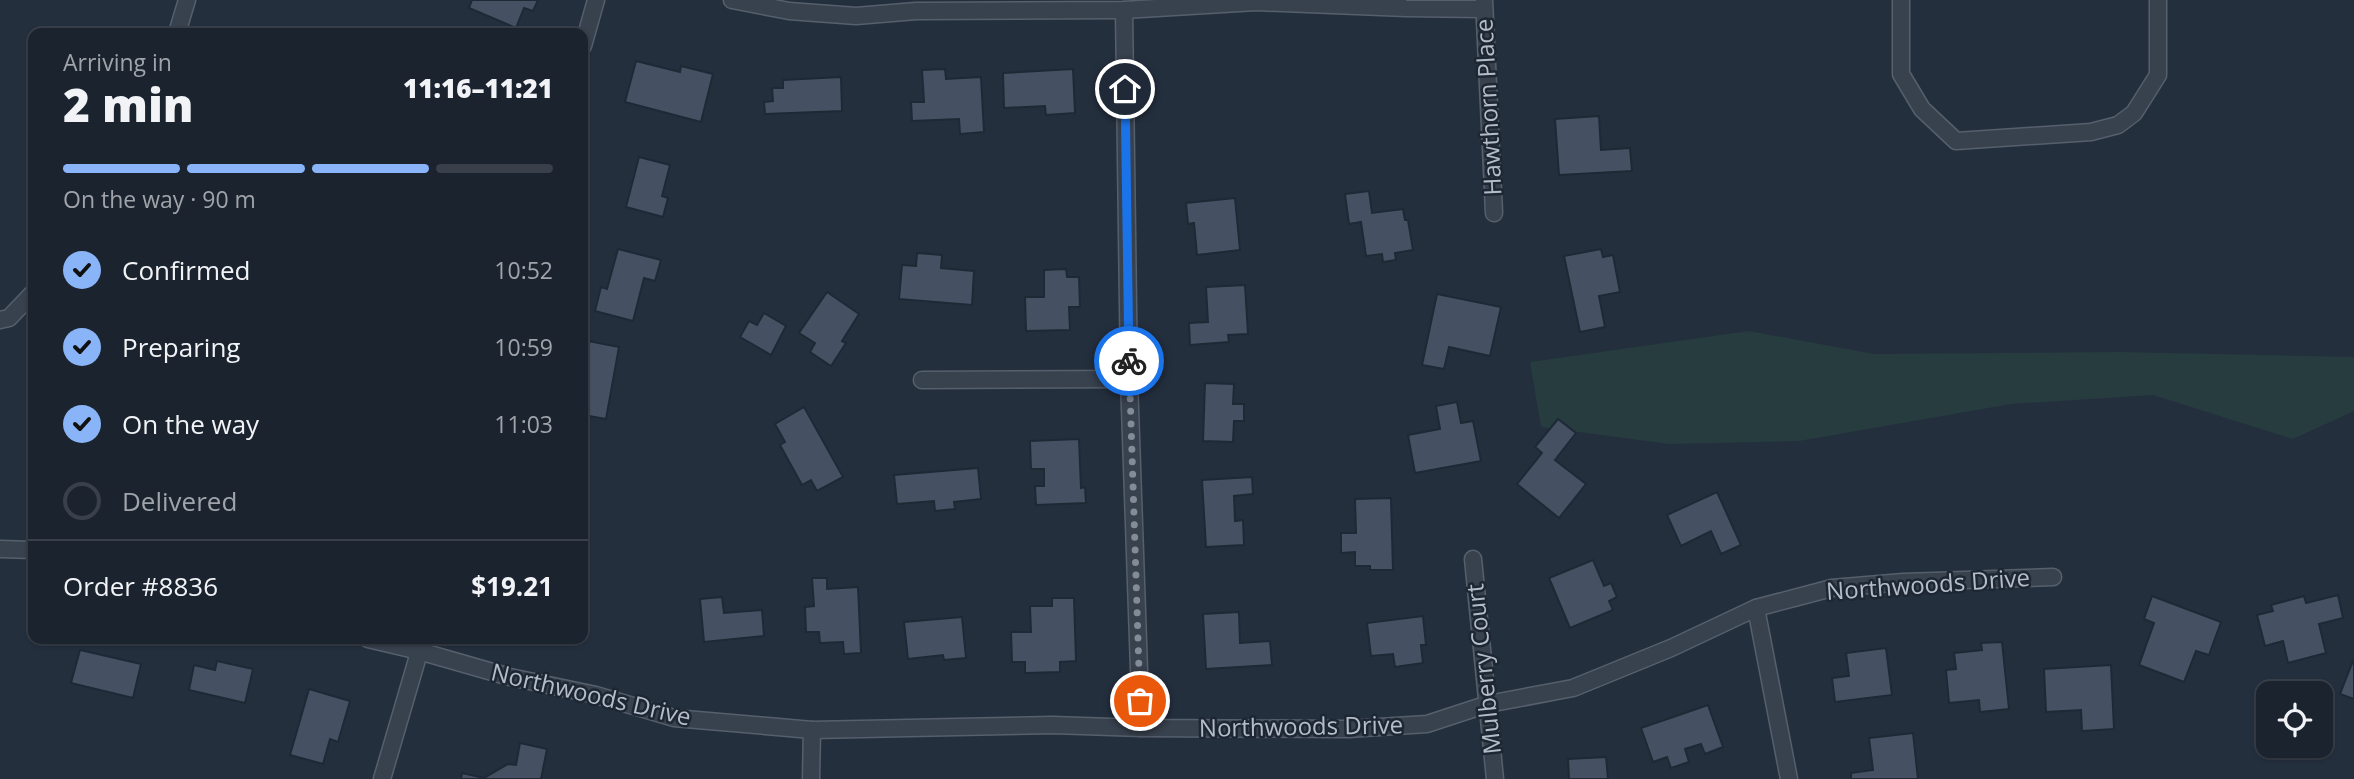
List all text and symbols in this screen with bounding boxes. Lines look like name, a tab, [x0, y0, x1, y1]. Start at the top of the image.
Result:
street label: Hawthorn Place	[1466, 18, 1509, 196]
text: Arriving in	[63, 46, 172, 78]
pin	[1095, 59, 1155, 119]
text: 11:16–11:21	[403, 70, 553, 106]
icon: home	[1106, 70, 1144, 108]
text: 2 min	[63, 73, 194, 135]
text: On the way · 90 m	[63, 183, 256, 215]
icon: check	[63, 251, 101, 289]
text: Confirmed	[122, 252, 250, 288]
text: 10:52	[494, 254, 553, 286]
courier	[1094, 326, 1164, 396]
icon: check	[63, 328, 101, 366]
text: Preparing	[122, 329, 240, 365]
text: 10:59	[494, 331, 553, 363]
icon: bike	[1110, 342, 1148, 380]
icon: check	[63, 405, 101, 443]
text: On the way	[122, 406, 259, 442]
text: 11:03	[494, 408, 553, 440]
text: Delivered	[122, 483, 237, 519]
street label: Northwoods Drive	[1825, 560, 2031, 607]
text: Order #8836	[63, 568, 218, 604]
text: $19.21	[471, 568, 553, 604]
street label: Mulberry Court	[1457, 582, 1508, 756]
street label: Northwoods Drive	[488, 654, 695, 733]
pin	[1110, 671, 1170, 731]
map controls	[2256, 681, 2333, 758]
button: locate	[2256, 681, 2333, 758]
icon: bag	[1121, 682, 1159, 720]
street label: Northwoods Drive	[1199, 707, 1403, 744]

